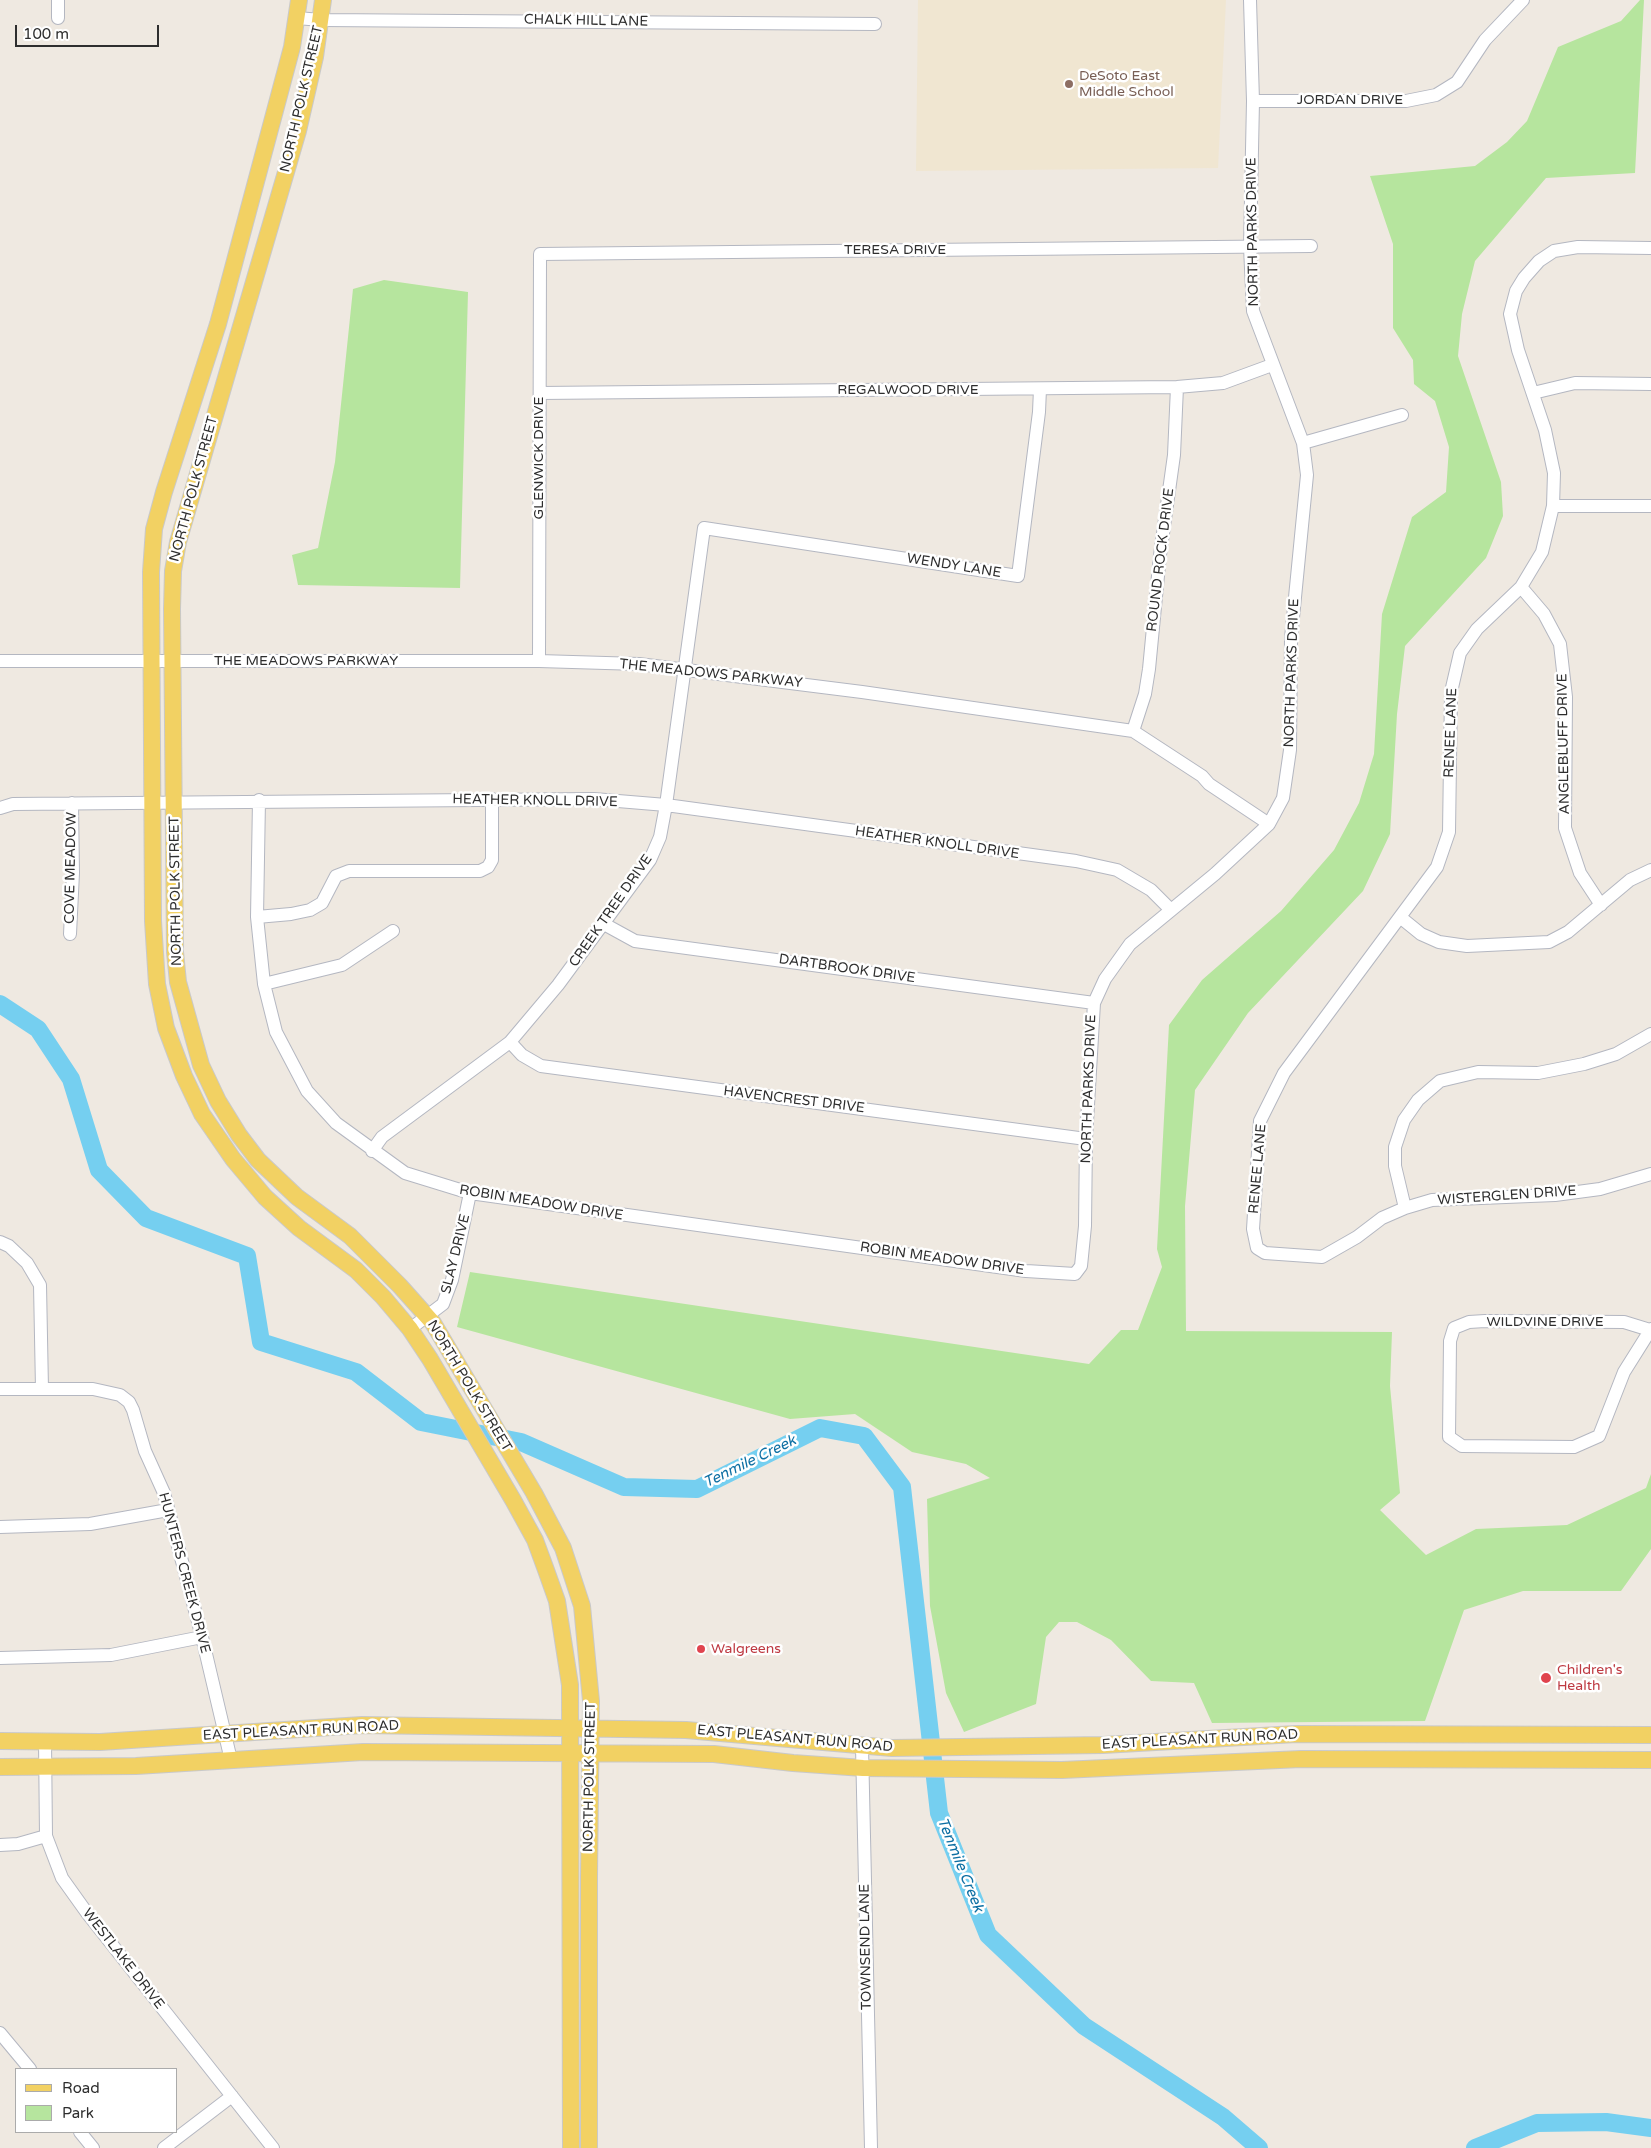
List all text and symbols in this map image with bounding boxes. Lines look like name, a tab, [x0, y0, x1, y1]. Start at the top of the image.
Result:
street label: CHALK HILL LANE	[524, 12, 648, 30]
scale bar	[18, 15, 161, 47]
street label: NORTH POLK STREET	[277, 24, 327, 174]
text: 100 m	[23, 25, 69, 43]
place label: DeSoto East Middle School	[1079, 68, 1174, 100]
marker: DeSoto East Middle School	[1063, 78, 1075, 90]
street label: JORDAN DRIVE	[1297, 92, 1403, 108]
street label: NORTH PARKS DRIVE	[1243, 157, 1263, 307]
street label: TERESA DRIVE	[844, 242, 946, 258]
street label: REGALWOOD DRIVE	[837, 382, 979, 398]
street label: GLENWICK DRIVE	[531, 397, 547, 519]
street label: NORTH POLK STREET	[166, 414, 222, 564]
street label: ROUND ROCK DRIVE	[1144, 487, 1178, 633]
street label: WENDY LANE	[906, 550, 1002, 582]
street label: NORTH PARKS DRIVE	[1281, 598, 1303, 748]
street label: THE MEADOWS PARKWAY	[214, 653, 398, 669]
street label: THE MEADOWS PARKWAY	[619, 656, 803, 692]
street label: ANGLEBLUFF DRIVE	[1554, 673, 1574, 815]
street label: RENEE LANE	[1441, 688, 1461, 778]
street label: HEATHER KNOLL DRIVE	[452, 791, 618, 811]
street label: COVE MEADOW	[62, 812, 80, 924]
street label: NORTH POLK STREET	[166, 816, 186, 966]
street label: HEATHER KNOLL DRIVE	[854, 823, 1020, 863]
street label: CREEK TREE DRIVE	[566, 851, 656, 971]
street label: DARTBROOK DRIVE	[778, 951, 916, 987]
street label: NORTH PARKS DRIVE	[1078, 1014, 1100, 1164]
street label: HAVENCREST DRIVE	[722, 1083, 866, 1117]
street label: RENEE LANE	[1246, 1123, 1270, 1215]
street label: ROBIN MEADOW DRIVE	[458, 1182, 624, 1224]
street label: WISTERGLEN DRIVE	[1437, 1183, 1577, 1209]
street label: SLAY DRIVE	[438, 1212, 474, 1296]
street label: ROBIN MEADOW DRIVE	[859, 1239, 1025, 1279]
street label: WILDVINE DRIVE	[1486, 1314, 1604, 1330]
street label: NORTH POLK STREET	[423, 1317, 515, 1455]
water label: Tenmile Creek	[701, 1432, 799, 1492]
street label: HUNTERS CREEK DRIVE	[154, 1491, 214, 1655]
place label: Walgreens	[711, 1641, 781, 1657]
marker: Walgreens	[695, 1643, 707, 1655]
place label: Children's Health	[1557, 1662, 1622, 1694]
marker: Children's Health	[1539, 1671, 1553, 1685]
street label: NORTH POLK STREET	[580, 1702, 600, 1852]
street label: EAST PLEASANT RUN ROAD	[202, 1717, 400, 1745]
street label: EAST PLEASANT RUN ROAD	[696, 1722, 894, 1756]
street label: EAST PLEASANT RUN ROAD	[1101, 1726, 1299, 1754]
water label: Tenmile Creek	[933, 1815, 987, 1915]
street label: TOWNSEND LANE	[856, 1884, 876, 2010]
street label: WESTLAKE DRIVE	[79, 1905, 167, 2013]
legend	[15, 2068, 178, 2133]
text: Road	[62, 2079, 100, 2097]
text: Park	[62, 2104, 94, 2122]

